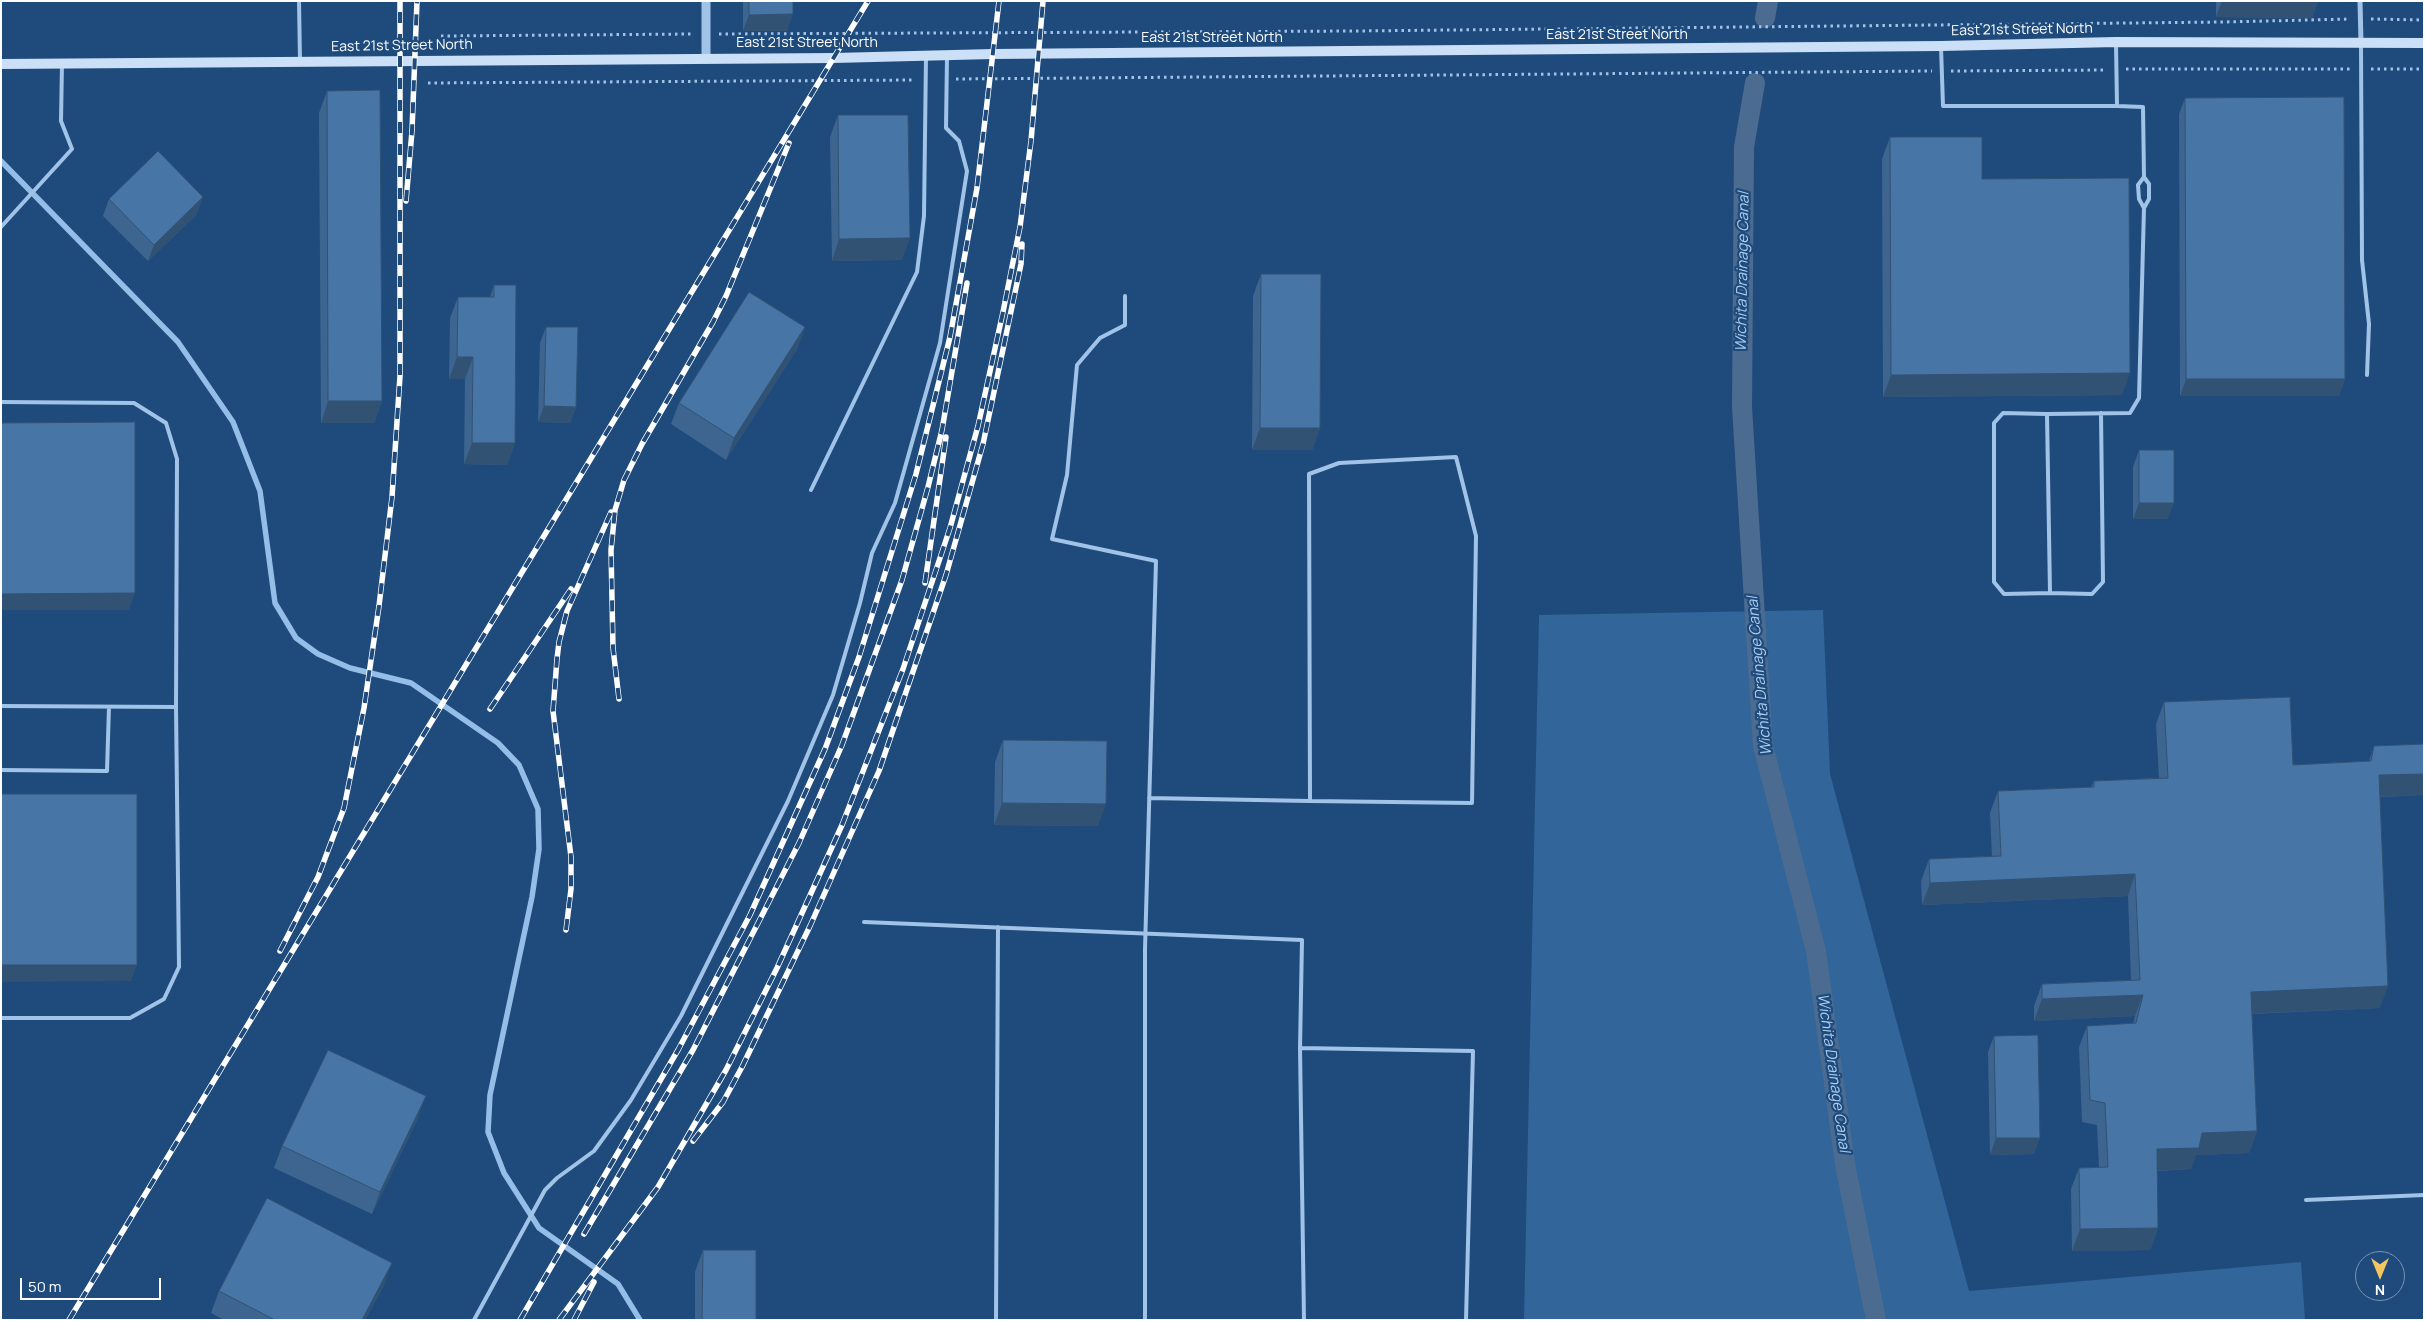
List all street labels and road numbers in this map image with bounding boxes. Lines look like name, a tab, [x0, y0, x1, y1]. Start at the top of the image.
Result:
street label: East 21st Street North	[1951, 20, 2093, 40]
street label: East 21st Street North	[1546, 27, 1688, 43]
street label: East 21st Street North	[1141, 30, 1283, 46]
street label: East 21st Street North	[736, 35, 878, 51]
street label: East 21st Street North	[331, 36, 473, 56]

